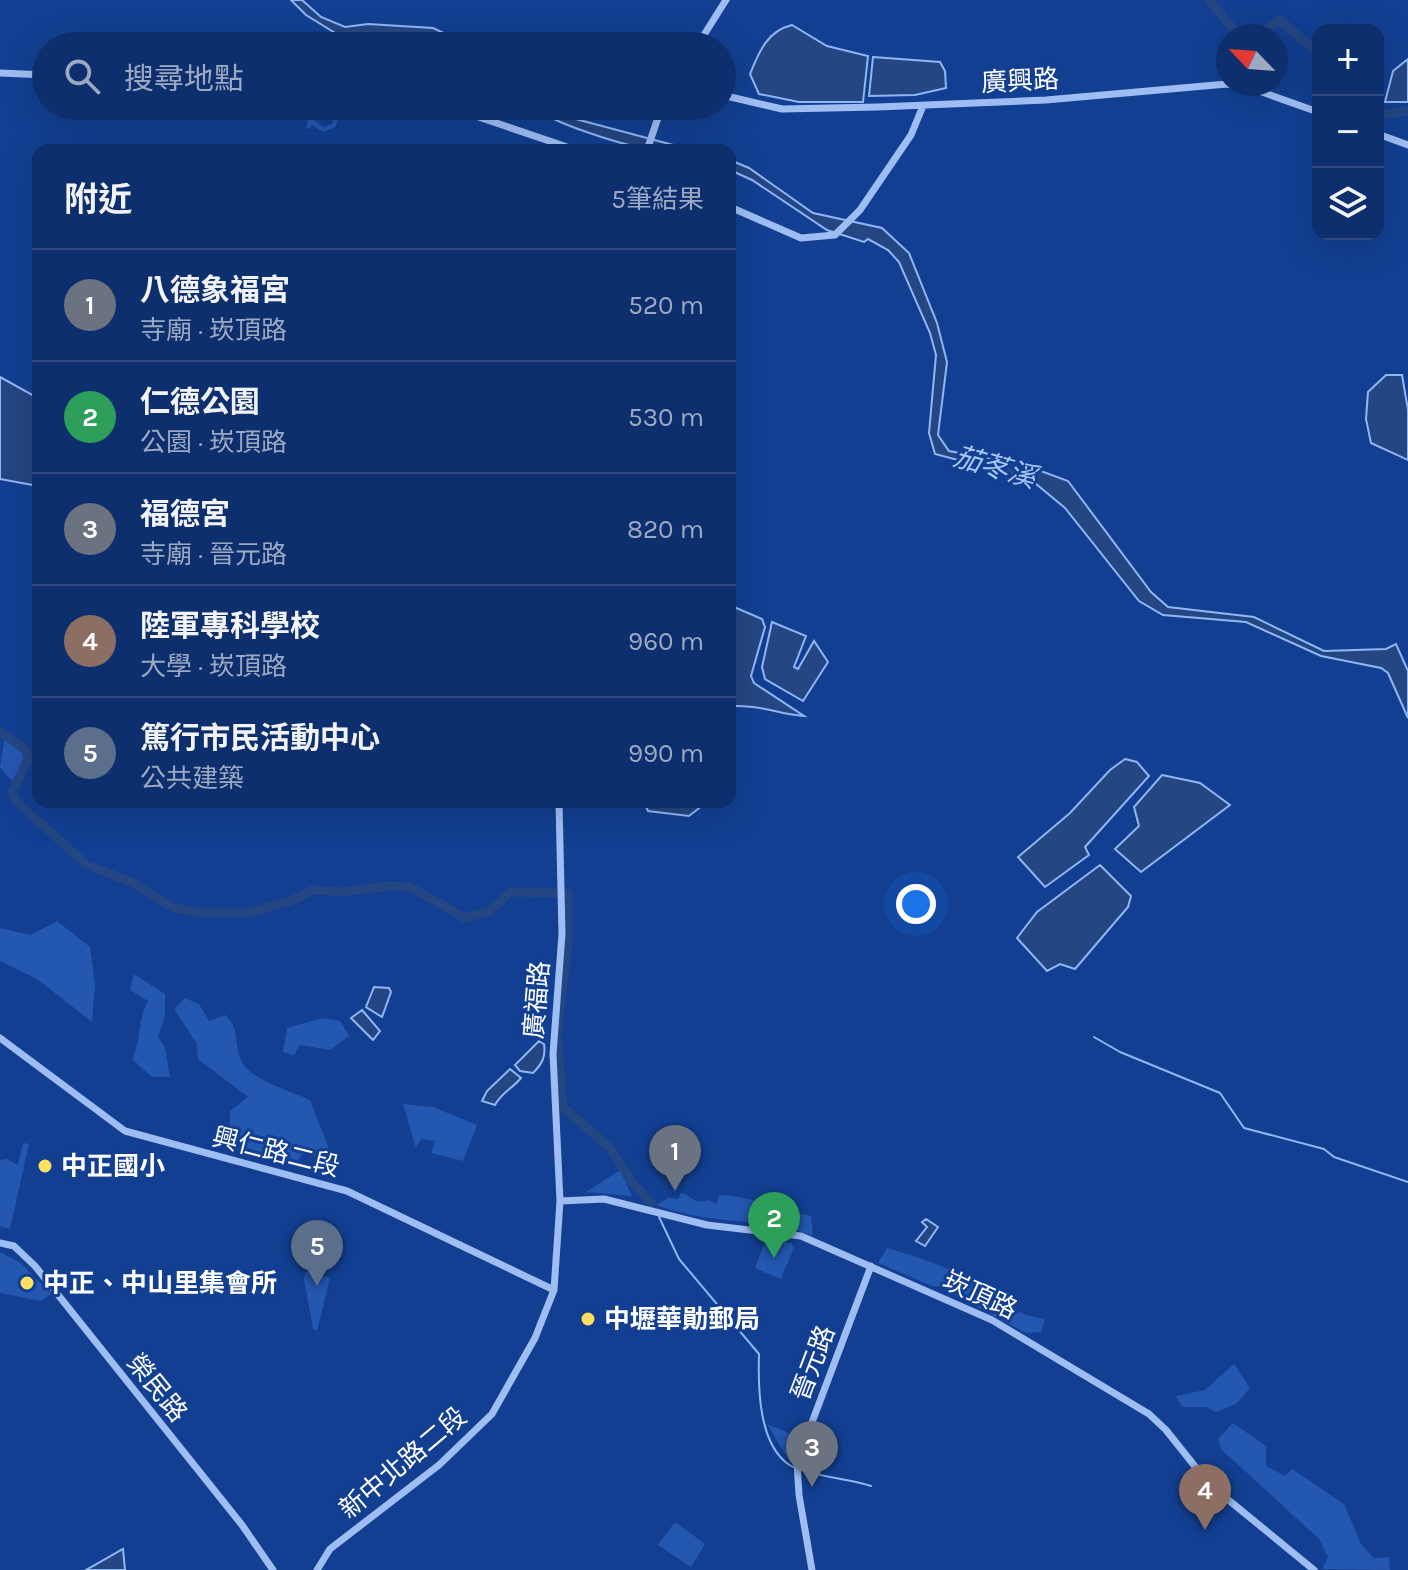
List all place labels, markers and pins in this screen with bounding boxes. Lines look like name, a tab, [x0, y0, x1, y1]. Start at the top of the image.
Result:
pin: 1	[649, 1125, 701, 1191]
place label: 中正國小	[61, 1151, 165, 1182]
marker: 中正國小	[36, 1157, 54, 1175]
pin: 2	[748, 1192, 800, 1258]
pin: 5	[291, 1220, 343, 1286]
place label: 中正、中山里集會所	[43, 1268, 277, 1299]
marker: 中正、中山里集會所	[18, 1274, 36, 1292]
place label: 中壢華勛郵局	[604, 1304, 760, 1335]
marker: 中壢華勛郵局	[579, 1310, 597, 1328]
pin: 3	[786, 1421, 838, 1487]
pin: 4	[1179, 1464, 1231, 1530]

